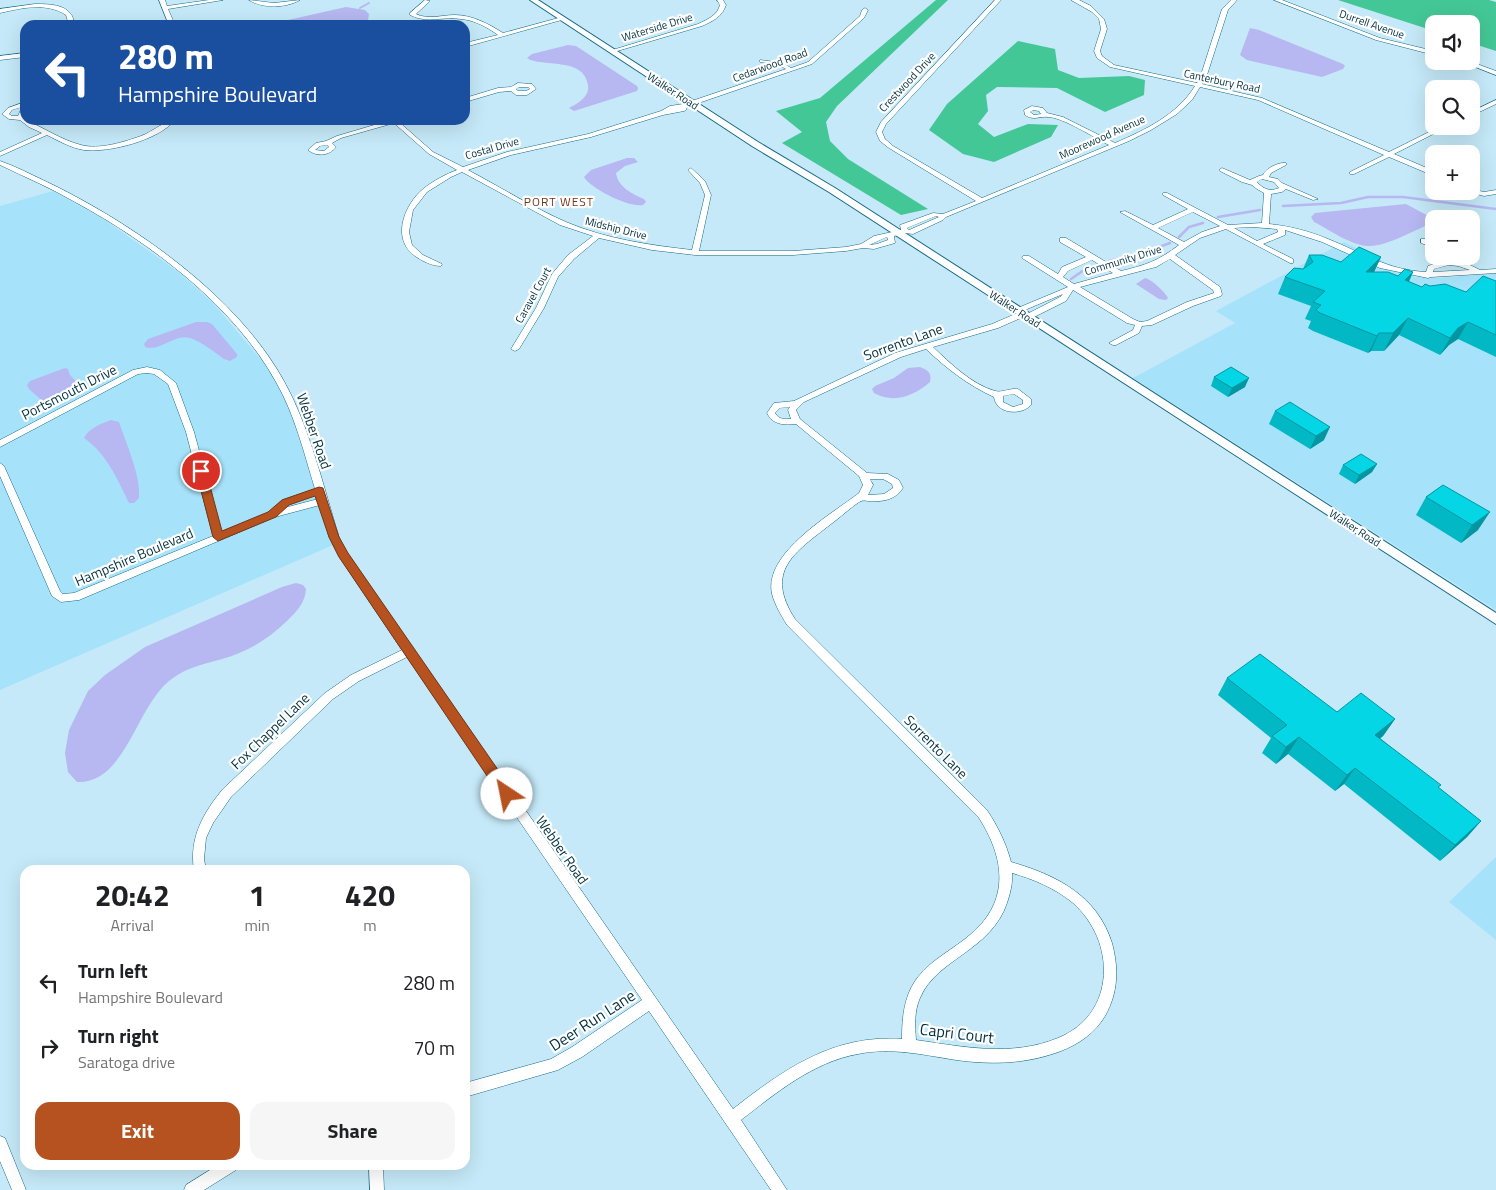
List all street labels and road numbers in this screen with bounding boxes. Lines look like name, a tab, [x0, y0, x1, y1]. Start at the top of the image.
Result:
street label: Durrell Avenue	[1337, 5, 1407, 43]
street label: Waterside Drive	[619, 8, 695, 45]
street label: Cedarwood Road	[730, 44, 810, 86]
street label: Crestwood Drive	[875, 48, 939, 115]
street label: Canterbury Road	[1182, 65, 1262, 97]
street label: Walker Road	[644, 68, 702, 114]
street label: Moorewood Avenue	[1056, 111, 1148, 163]
street label: Costal Drive	[463, 133, 521, 163]
street label: Midship Drive	[583, 213, 649, 244]
street label: Community Drive	[1082, 241, 1164, 279]
street label: Caravel Court	[511, 264, 555, 326]
street label: Walker Road	[986, 286, 1044, 332]
street label: Sorrento Lane	[860, 318, 945, 366]
street label: Portsmouth Drive	[17, 358, 120, 425]
street label: Webber Road	[292, 390, 337, 472]
street label: Walker Road	[1326, 505, 1384, 551]
street label: Hampshire Boulevard	[71, 522, 196, 591]
street label: Fox Chappel Lane	[226, 688, 314, 774]
street label: Sorrento Lane	[900, 710, 973, 783]
street label: Webber Road	[531, 811, 594, 888]
street label: Deer Run Lane	[544, 983, 640, 1057]
street label: Capri Court	[919, 1017, 996, 1049]

